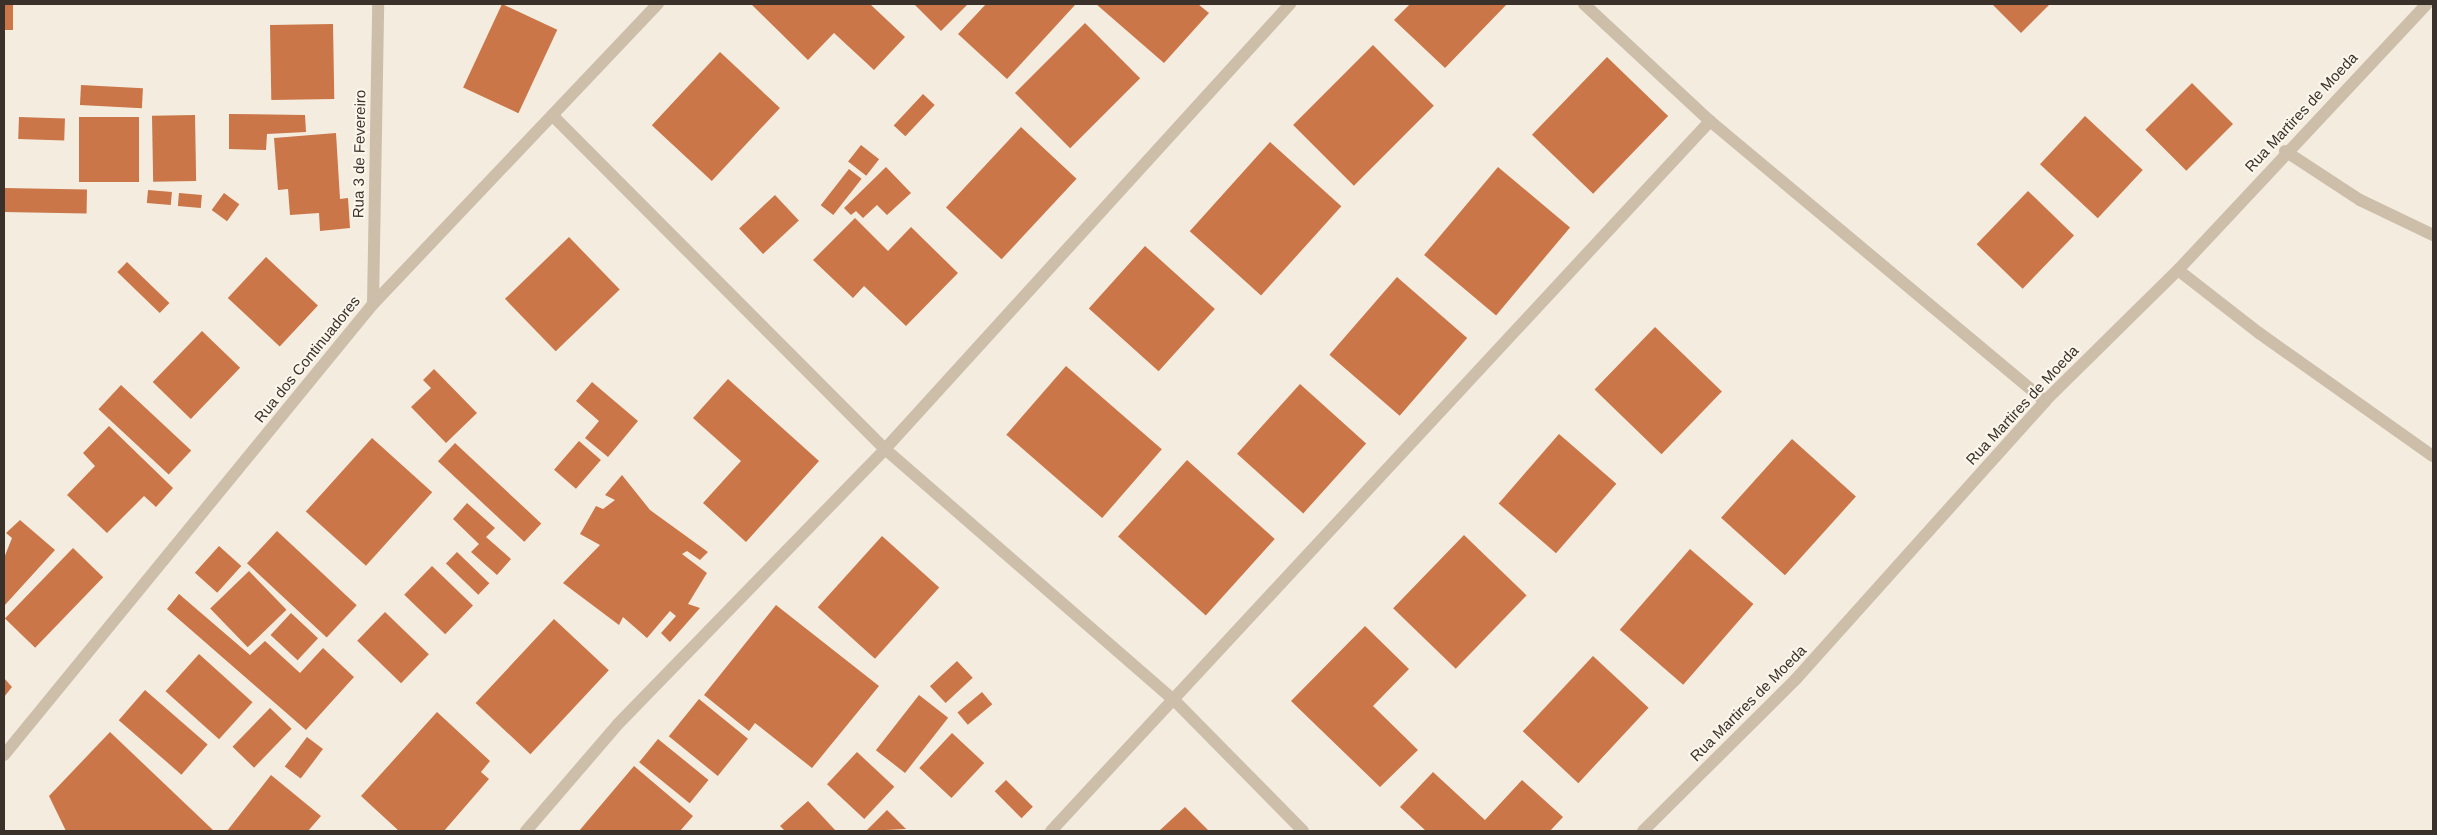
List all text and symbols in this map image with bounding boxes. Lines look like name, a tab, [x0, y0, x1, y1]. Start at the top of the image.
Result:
street label: Rua Martires de Moeda	[2241, 49, 2361, 175]
street label: Rua 3 de Fevereiro	[349, 90, 369, 218]
street label: Rua dos Continuadores	[250, 292, 364, 426]
street label: Rua Martires de Moeda	[1962, 342, 2082, 468]
street label: Rua Martires de Moeda	[1686, 641, 1810, 765]

